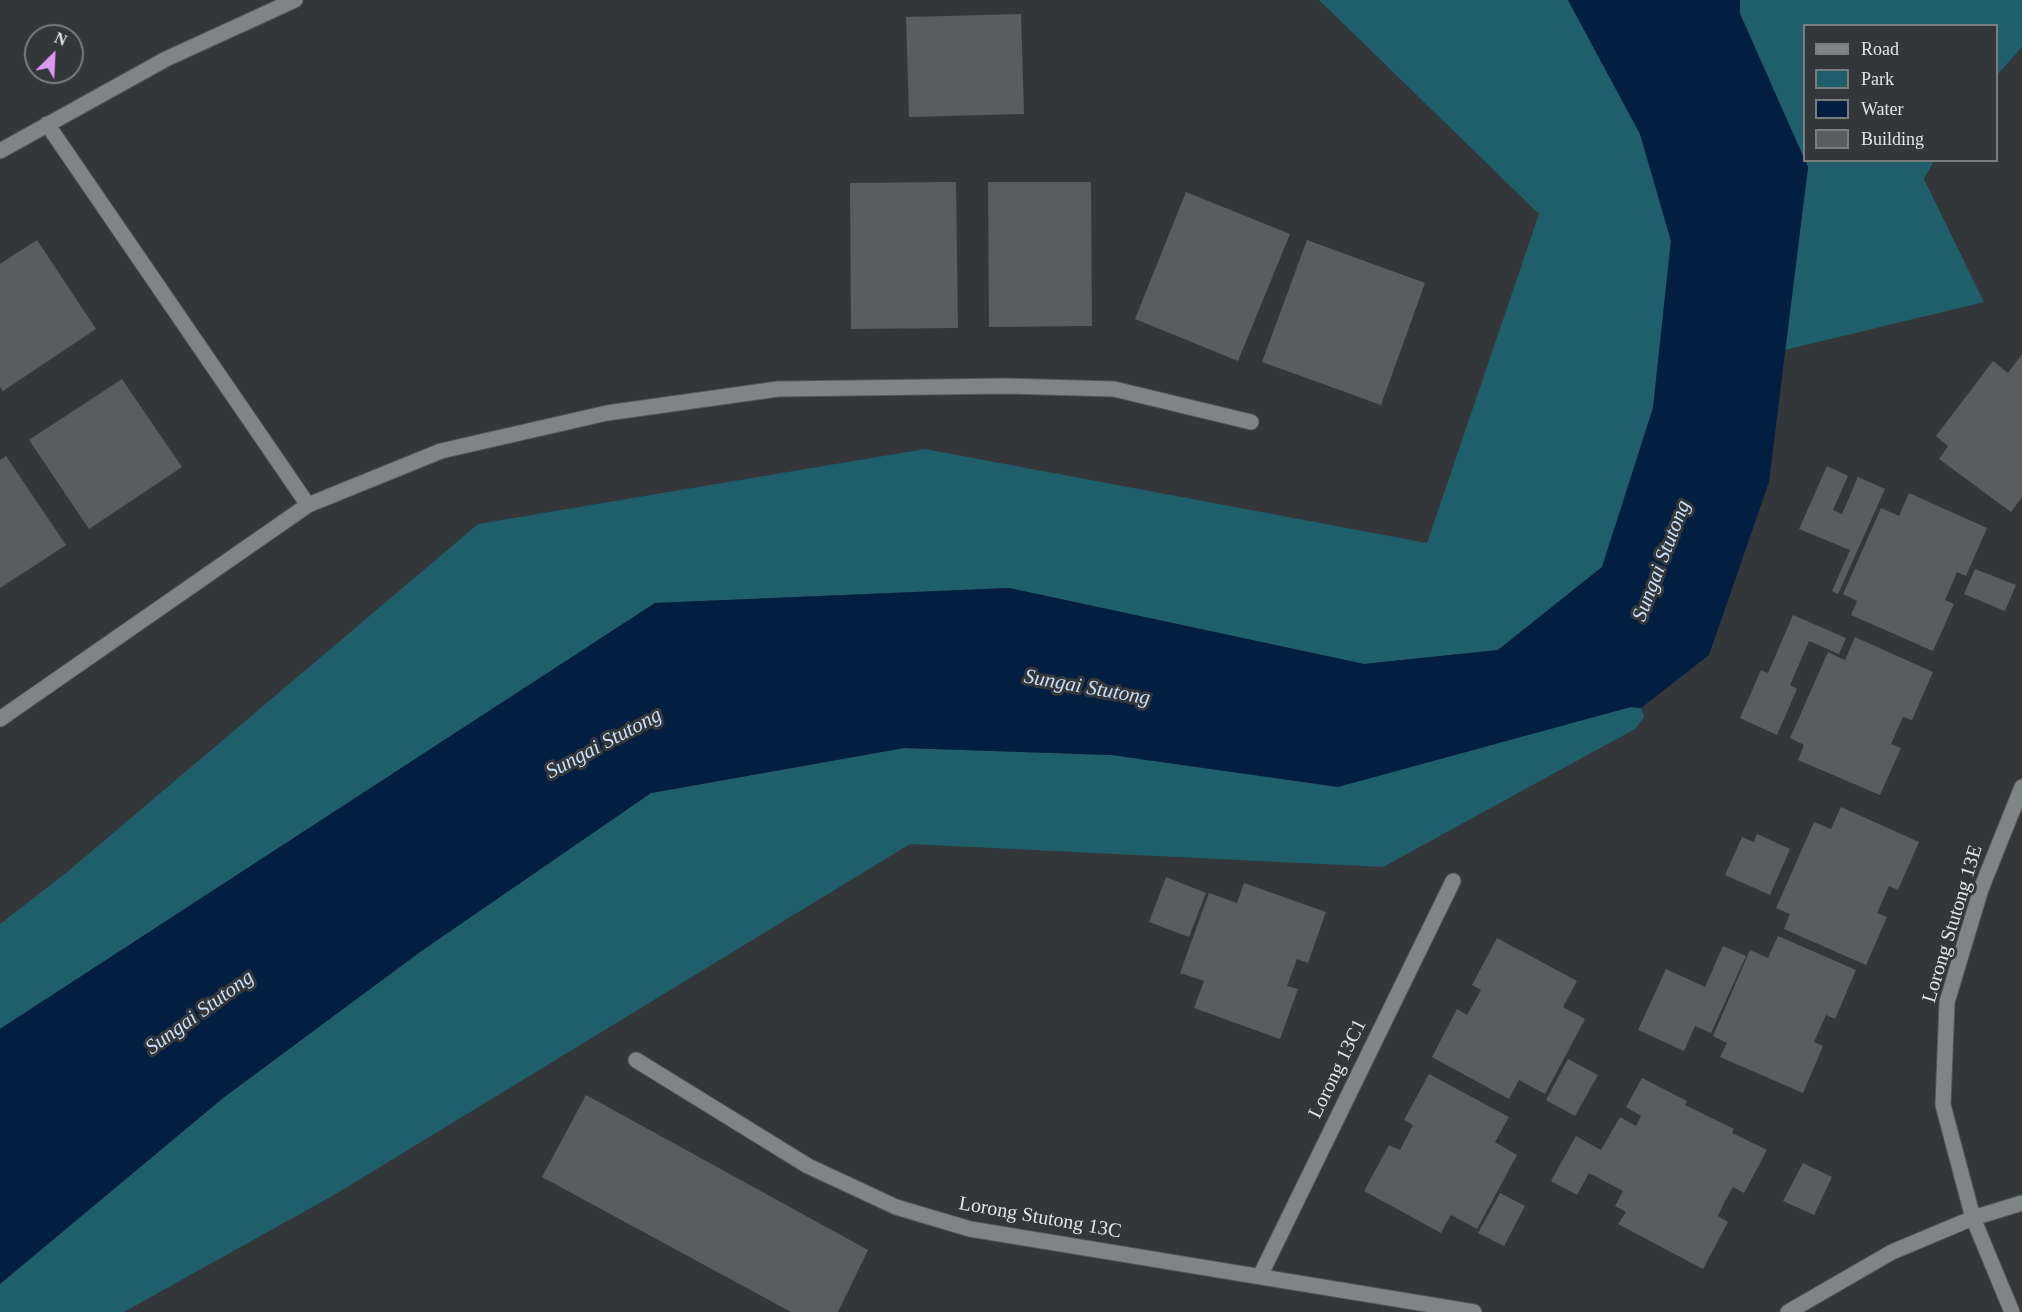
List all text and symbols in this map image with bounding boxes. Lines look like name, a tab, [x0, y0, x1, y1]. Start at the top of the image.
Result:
north arrow	[24, 24, 84, 84]
legend	[1803, 24, 1998, 162]
text: N	[52, 29, 69, 49]
text: Road	[1861, 39, 1899, 59]
text: Park	[1861, 69, 1894, 89]
text: Water	[1861, 99, 1904, 119]
text: Building	[1861, 129, 1924, 149]
water label: Sungai Stutong	[1627, 497, 1697, 625]
water label: Sungai Stutong	[1022, 664, 1152, 712]
water label: Sungai Stutong	[542, 703, 666, 785]
street label: Lorong Stutong 13E	[1918, 842, 1988, 1006]
water label: Sungai Stutong	[141, 965, 259, 1061]
street label: Lorong 13C1	[1304, 1016, 1372, 1122]
street label: Lorong Stutong 13C	[957, 1192, 1123, 1244]

